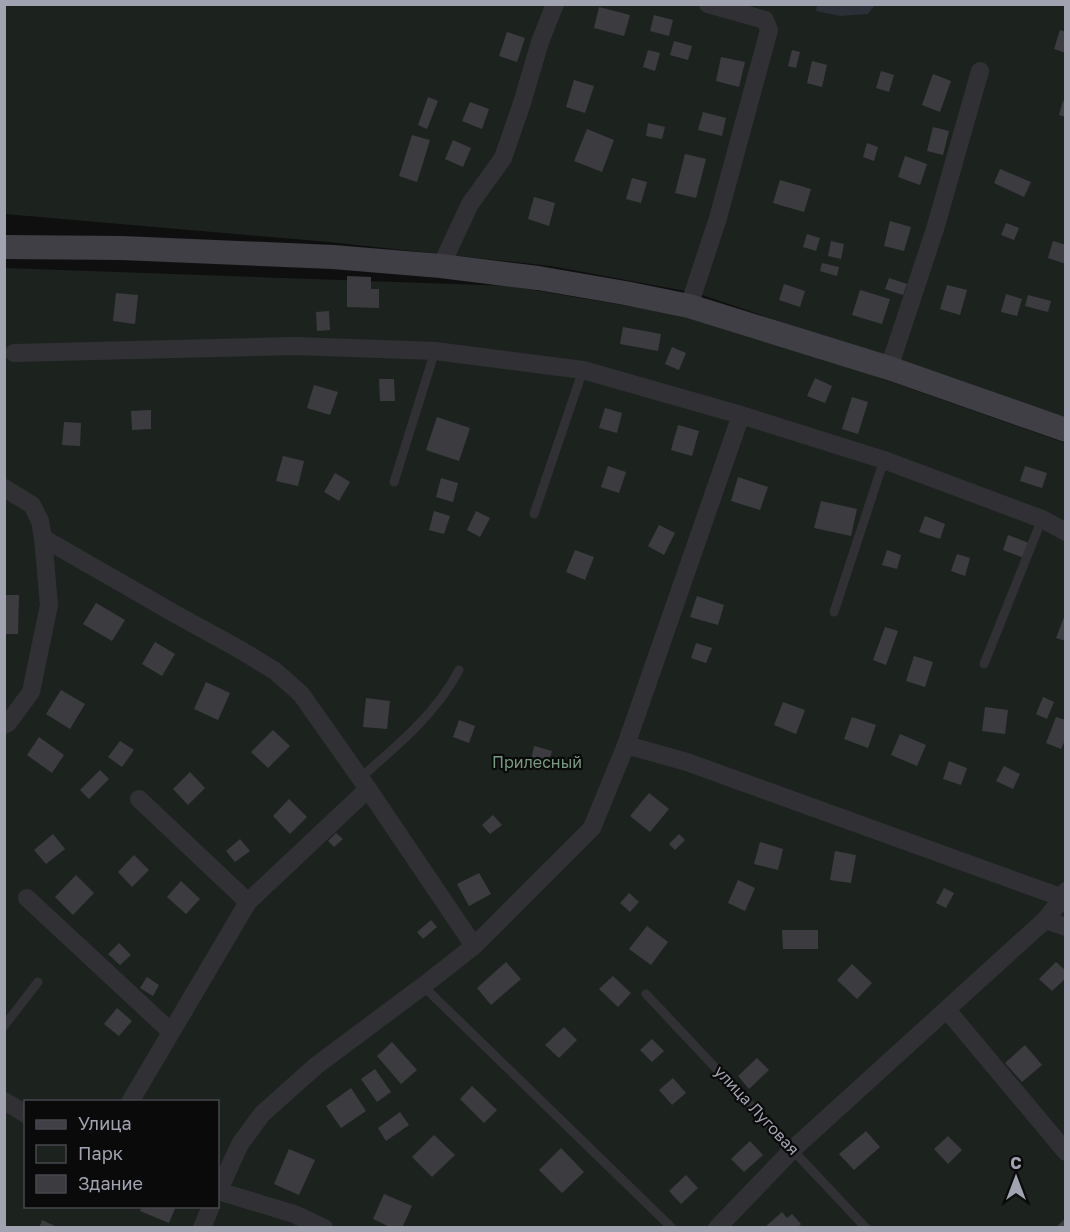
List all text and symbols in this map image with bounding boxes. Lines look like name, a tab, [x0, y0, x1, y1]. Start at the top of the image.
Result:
park label: Прилесный	[492, 752, 582, 772]
street label: улица Луговая	[710, 1061, 804, 1159]
legend	[24, 1100, 219, 1208]
text: Улица	[78, 1112, 132, 1134]
text: Парк	[78, 1142, 123, 1164]
north arrow	[986, 1148, 1046, 1208]
text: С	[1010, 1153, 1022, 1173]
text: Здание	[78, 1172, 143, 1194]

